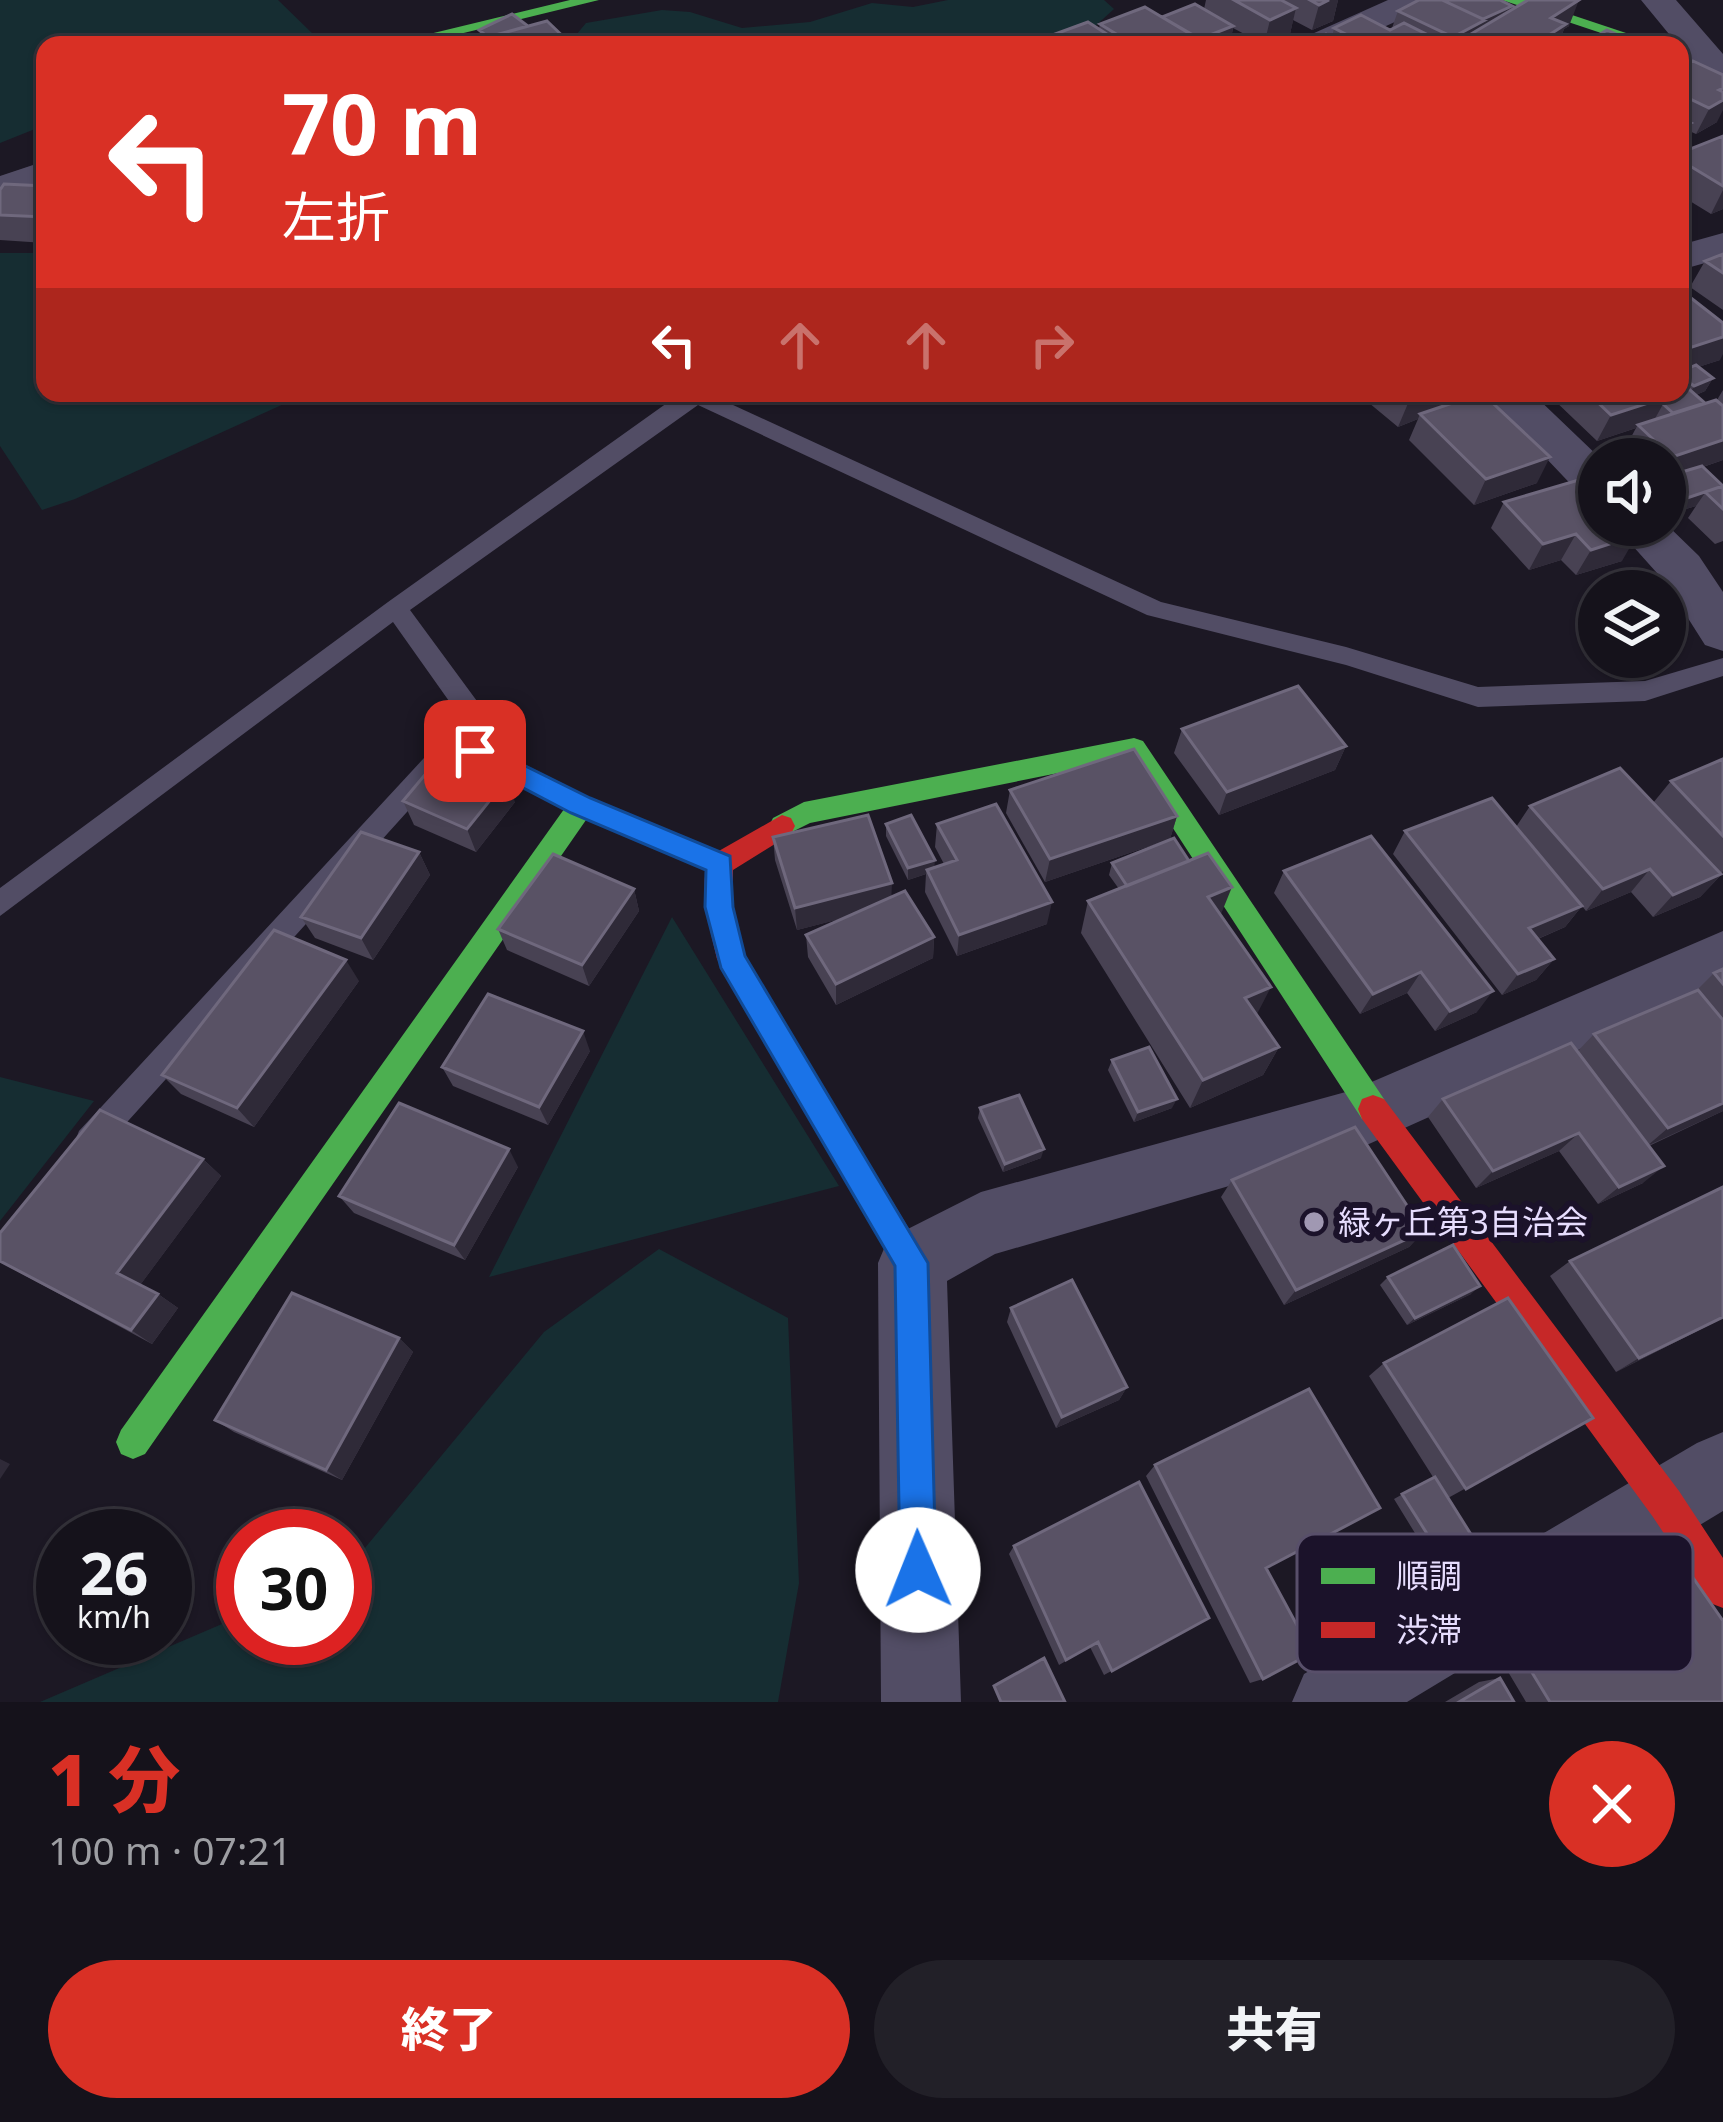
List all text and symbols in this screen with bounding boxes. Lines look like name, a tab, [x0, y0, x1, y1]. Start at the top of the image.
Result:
text: 70 m	[282, 65, 482, 180]
icon: left	[84, 84, 240, 240]
text: 左折	[282, 179, 390, 253]
icon: left	[641, 312, 707, 378]
icon: ahead	[767, 312, 833, 378]
icon: ahead	[893, 312, 959, 378]
icon: right	[1019, 312, 1085, 378]
map controls	[1578, 438, 1686, 678]
button: sound	[1578, 438, 1686, 546]
button: layers	[1578, 570, 1686, 678]
pin	[424, 700, 526, 802]
icon: arrive	[442, 718, 508, 784]
place label: 緑ヶ丘第3自治会	[1338, 1199, 1588, 1244]
marker: 緑ヶ丘第3自治会	[1301, 1209, 1327, 1235]
position arrow	[855, 1507, 981, 1633]
speed limit sign: 30	[216, 1509, 372, 1665]
text: 26	[80, 1531, 148, 1613]
legend	[1297, 1534, 1693, 1672]
text: 順調	[1396, 1553, 1462, 1598]
text: km/h	[77, 1596, 151, 1637]
text: 渋滞	[1396, 1607, 1462, 1652]
text: 1 分	[48, 1729, 180, 1827]
button: close	[1549, 1741, 1675, 1867]
text: 100 m · 07:21	[48, 1823, 292, 1876]
button: 終了	[48, 1960, 850, 2098]
button: 共有	[874, 1960, 1675, 2098]

